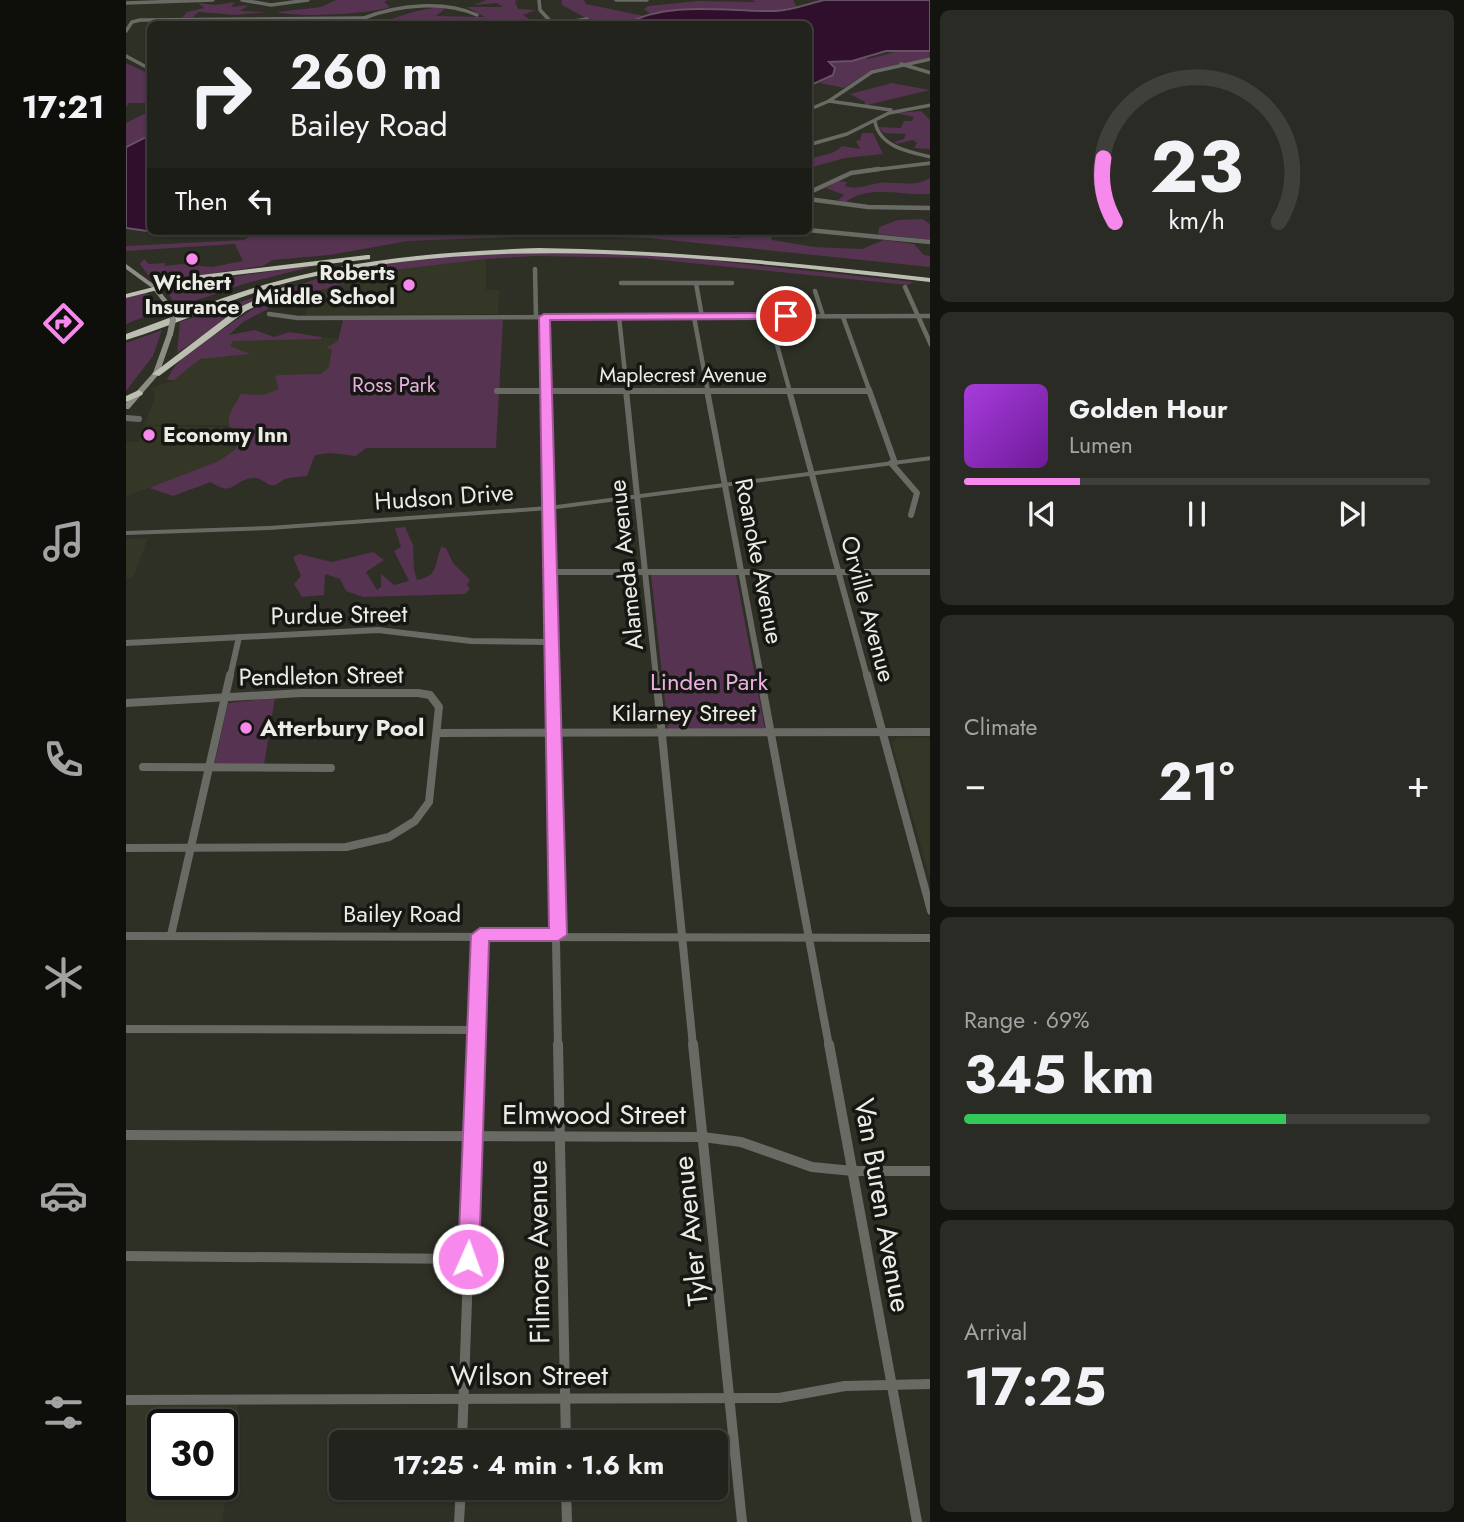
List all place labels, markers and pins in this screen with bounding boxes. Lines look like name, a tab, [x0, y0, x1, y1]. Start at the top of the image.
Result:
marker: Wichert Insurance	[184, 251, 200, 267]
place label: Roberts Middle School	[255, 258, 395, 312]
place label: Wichert Insurance	[145, 268, 239, 322]
marker: Roberts Middle School	[401, 277, 417, 293]
pin	[756, 286, 816, 346]
place label: Economy Inn	[163, 420, 288, 450]
marker: Economy Inn	[141, 427, 157, 443]
place label: Atterbury Pool	[259, 710, 424, 745]
marker: Atterbury Pool	[238, 720, 254, 736]

